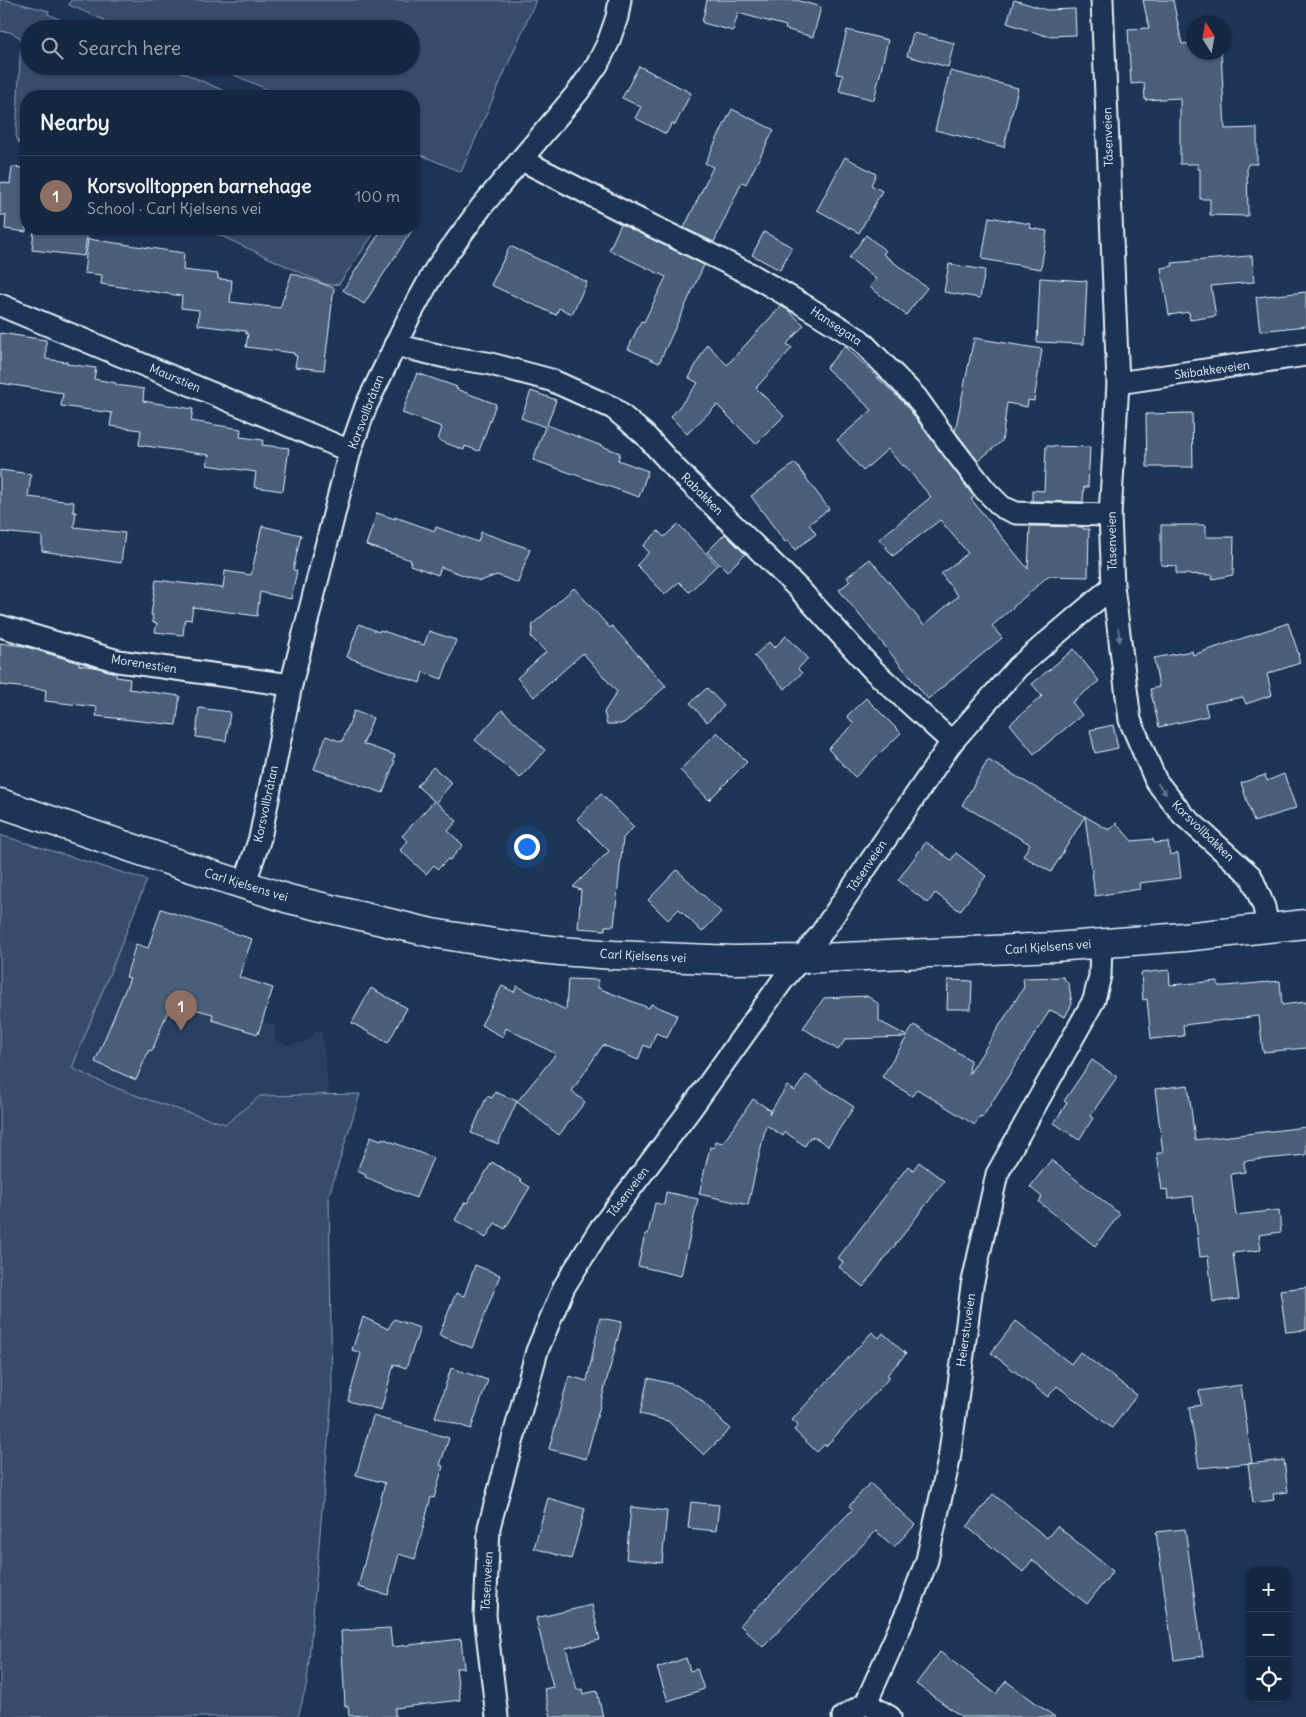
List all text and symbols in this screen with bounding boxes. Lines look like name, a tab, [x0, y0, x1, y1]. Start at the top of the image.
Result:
north arrow	[1186, 15, 1231, 60]
search box	[20, 20, 420, 75]
icon: search	[38, 34, 66, 62]
text: Search here	[78, 36, 181, 60]
street label: Tåsenveien	[1099, 107, 1116, 167]
text: Nearby	[40, 109, 110, 136]
text: Korsvolltoppen barnehage	[87, 174, 311, 198]
text: 1	[53, 186, 59, 206]
text: 100 m	[355, 186, 400, 206]
text: School · Carl Kjelsens vei	[87, 198, 261, 218]
street label: Hansegata	[808, 303, 865, 348]
street label: Skibakkeveien	[1173, 357, 1251, 382]
street label: Maurstien	[147, 360, 203, 395]
street label: Korsvollbråtan	[344, 372, 387, 451]
street label: Rabakken	[678, 469, 727, 518]
street label: Tåsenveien	[1103, 511, 1120, 571]
one-way arrow	[1115, 627, 1123, 643]
street label: Morenestien	[110, 651, 178, 676]
street label: Korsvollbråtan	[250, 764, 281, 844]
one-way arrow	[1157, 782, 1168, 795]
street label: Korsvollbakken	[1169, 797, 1238, 864]
your location	[514, 834, 540, 860]
street label: Tåsenveien	[844, 837, 889, 895]
street label: Carl Kjelsens vei	[203, 865, 290, 904]
street label: Carl Kjelsens vei	[1004, 936, 1092, 957]
street label: Carl Kjelsens vei	[599, 946, 687, 965]
pin: 1	[165, 990, 197, 1031]
street label: Tåsenveien	[604, 1163, 652, 1220]
street label: Heierstuveien	[953, 1292, 978, 1368]
street label: Tåsenveien	[477, 1551, 496, 1611]
map controls	[1246, 1567, 1291, 1702]
button: +	[1246, 1567, 1291, 1612]
button: −	[1246, 1612, 1291, 1657]
button: locate	[1246, 1657, 1291, 1702]

